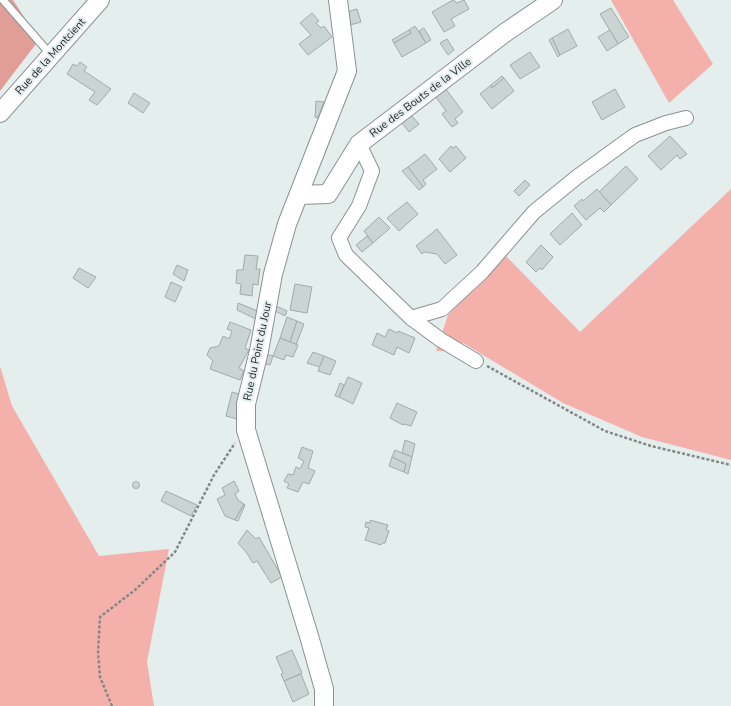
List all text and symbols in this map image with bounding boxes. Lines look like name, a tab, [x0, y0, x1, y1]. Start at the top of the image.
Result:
street label: Rue de la Montcient	[12, 15, 89, 98]
street label: Rue des Bouts de la Ville	[366, 54, 474, 141]
street label: Rue du Point du Jour	[240, 300, 275, 402]

